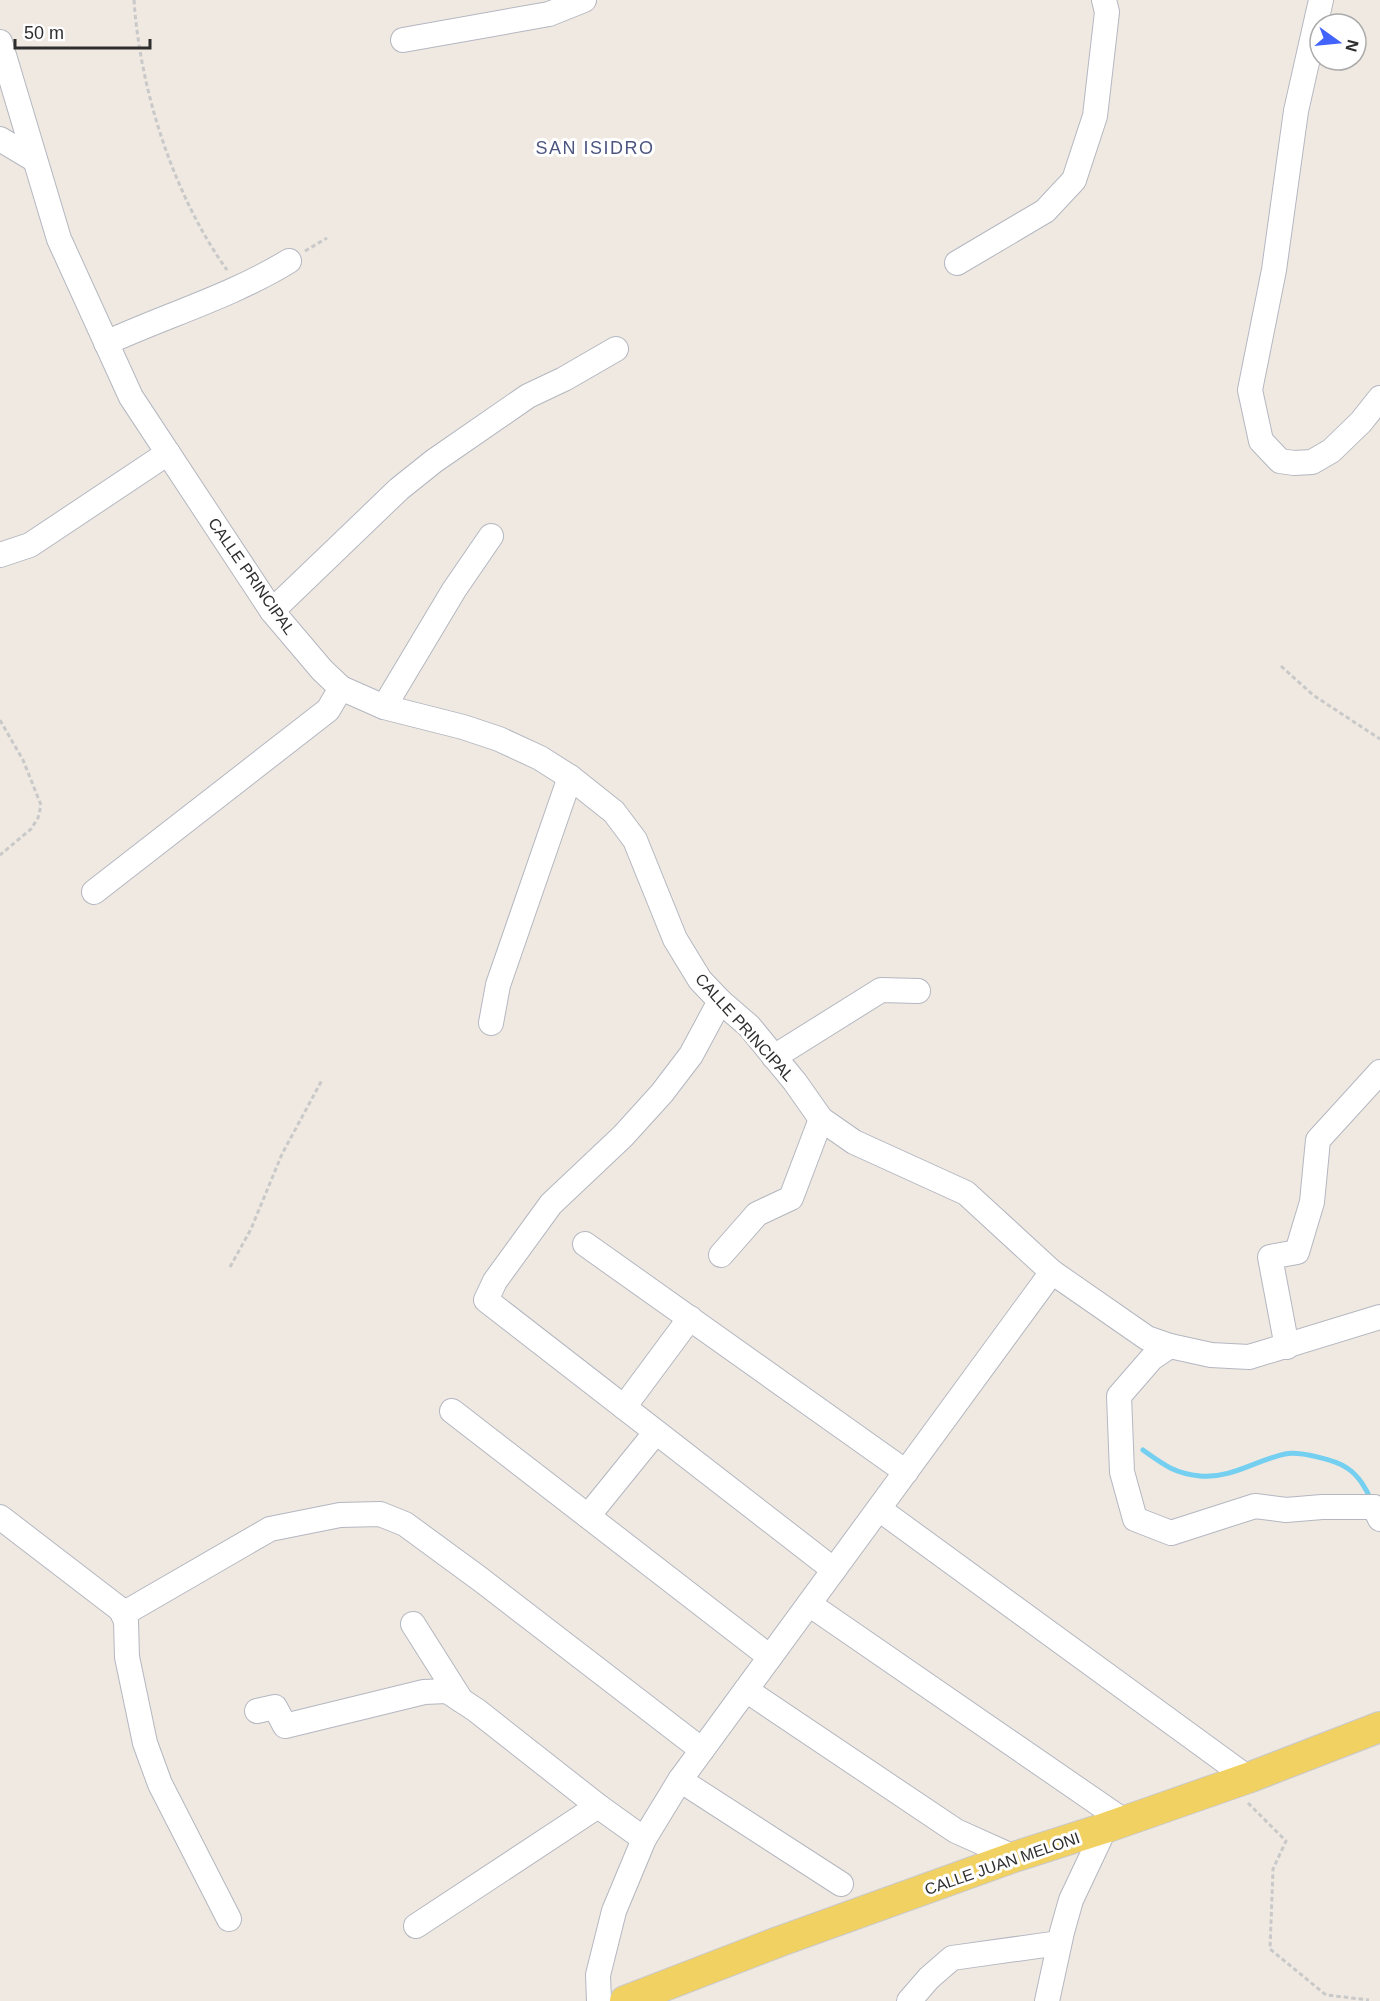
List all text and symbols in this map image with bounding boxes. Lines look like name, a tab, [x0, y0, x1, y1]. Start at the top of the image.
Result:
scale bar	[15, 12, 150, 50]
north arrow	[1308, 12, 1368, 72]
text: 50 m	[24, 23, 64, 43]
text: N	[1342, 38, 1362, 54]
district label: SAN ISIDRO	[535, 138, 655, 158]
street label: CALLE PRINCIPAL	[205, 515, 298, 638]
street label: CALLE PRINCIPAL	[692, 970, 797, 1085]
street label: CALLE JUAN MELONI	[922, 1829, 1082, 1898]

